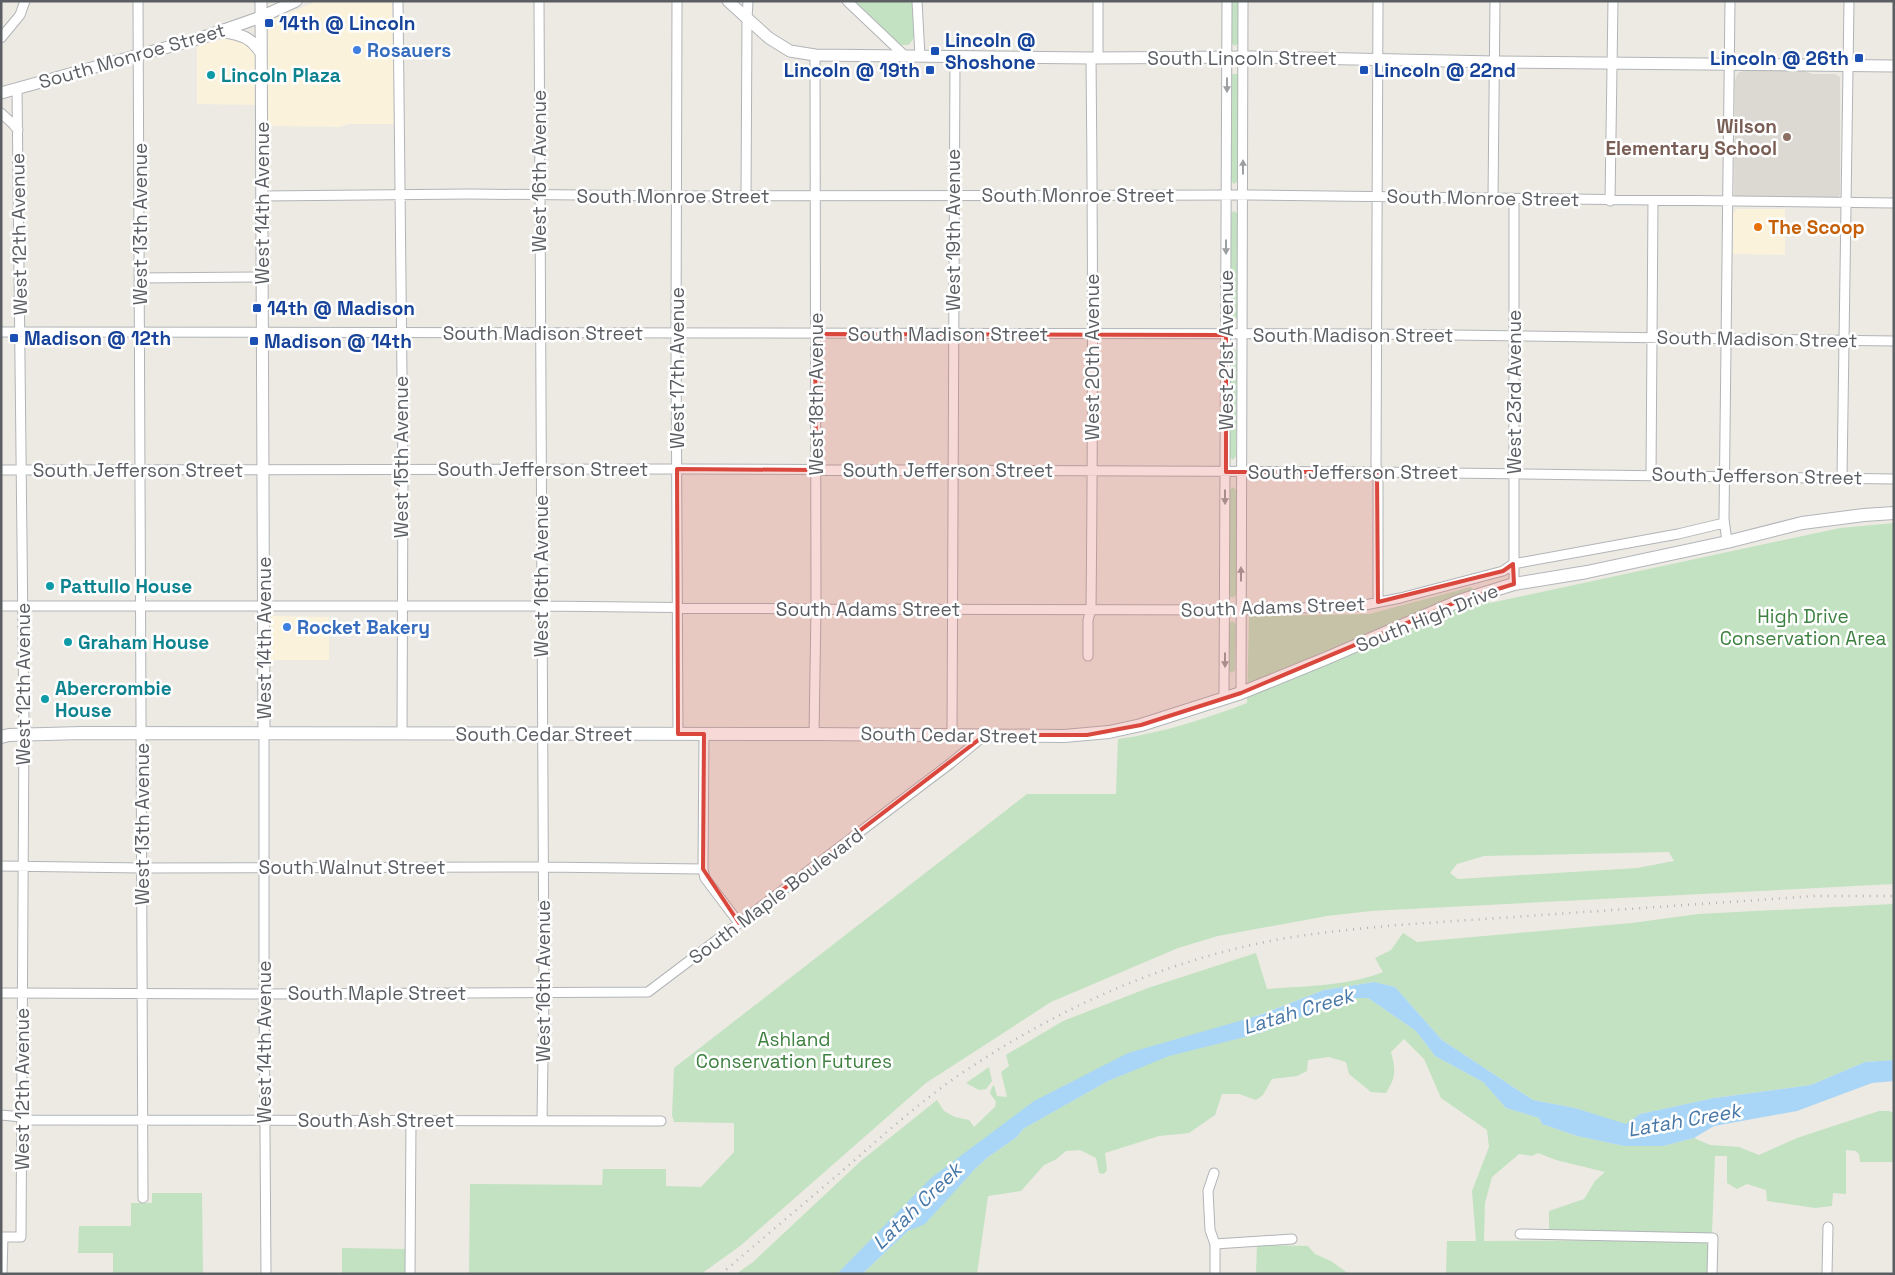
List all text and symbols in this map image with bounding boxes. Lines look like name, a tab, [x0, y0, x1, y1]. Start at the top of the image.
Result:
place label: 14th @ Lincoln	[279, 11, 416, 36]
street label: South Monroe Street	[36, 17, 228, 95]
marker: 14th @ Lincoln	[263, 17, 275, 29]
place label: Lincoln @ Shoshone	[945, 28, 1036, 75]
place label: Rosauers	[367, 38, 451, 63]
marker: Rosauers	[351, 44, 363, 56]
marker: Lincoln @ Shoshone	[929, 45, 941, 57]
street label: South Lincoln Street	[1147, 46, 1337, 71]
place label: Lincoln @ 26th	[1710, 46, 1849, 71]
marker: Lincoln @ 26th	[1853, 52, 1865, 64]
place label: Lincoln @ 19th	[784, 58, 920, 83]
place label: Lincoln @ 22nd	[1374, 58, 1516, 83]
place label: Lincoln Plaza	[221, 63, 341, 88]
marker: Lincoln @ 19th	[924, 64, 936, 76]
marker: Lincoln @ 22nd	[1358, 64, 1370, 76]
marker: Lincoln Plaza	[205, 69, 217, 81]
one-way arrow	[1223, 77, 1231, 93]
street label: West 16th Avenue	[527, 90, 552, 252]
place label: Wilson Elementary School	[1605, 114, 1777, 161]
street label: West 14th Avenue	[250, 122, 275, 284]
marker: Wilson Elementary School	[1781, 131, 1793, 143]
street label: West 13th Avenue	[128, 143, 153, 305]
street label: West 19th Avenue	[941, 149, 966, 311]
street label: West 12th Avenue	[5, 153, 33, 315]
one-way arrow	[1239, 158, 1247, 174]
street label: South Monroe Street	[982, 183, 1174, 208]
street label: South Monroe Street	[577, 184, 769, 209]
street label: South Monroe Street	[1386, 184, 1580, 212]
place label: The Scoop	[1768, 215, 1865, 240]
marker: The Scoop	[1752, 221, 1764, 233]
one-way arrow	[1222, 240, 1230, 256]
street label: West 21st Avenue	[1214, 270, 1239, 430]
street label: West 20th Avenue	[1080, 274, 1105, 440]
street label: West 17th Avenue	[665, 287, 690, 449]
place label: 14th @ Madison	[267, 296, 415, 321]
marker: 14th @ Madison	[251, 302, 263, 314]
street label: West 23rd Avenue	[1502, 310, 1527, 474]
street label: West 18th Avenue	[804, 313, 829, 475]
street label: South Madison Street	[443, 321, 643, 346]
street label: South Madison Street	[848, 322, 1048, 347]
street label: South Madison Street	[1253, 323, 1453, 348]
street label: South Madison Street	[1656, 325, 1858, 353]
place label: Madison @ 12th	[24, 326, 171, 351]
place label: Madison @ 14th	[264, 329, 412, 354]
marker: Madison @ 12th	[8, 332, 20, 344]
marker: Madison @ 14th	[248, 335, 260, 347]
street label: West 15th Avenue	[389, 376, 414, 538]
street label: South Jefferson Street	[438, 457, 648, 482]
street label: South Jefferson Street	[33, 458, 243, 483]
street label: South Jefferson Street	[843, 458, 1053, 483]
street label: South Jefferson Street	[1248, 460, 1458, 485]
street label: South Jefferson Street	[1652, 462, 1862, 490]
one-way arrow	[1221, 490, 1229, 506]
street label: West 16th Avenue	[529, 495, 554, 657]
street label: West 14th Avenue	[252, 557, 277, 719]
one-way arrow	[1237, 566, 1245, 582]
place label: Pattullo House	[60, 574, 192, 599]
street label: South High Drive	[1352, 578, 1502, 658]
marker: Pattullo House	[44, 580, 56, 592]
street label: South Adams Street	[1180, 591, 1366, 623]
street label: South Adams Street	[776, 597, 960, 622]
street label: West 12th Avenue	[11, 603, 36, 765]
park label: High Drive Conservation Area	[1720, 604, 1886, 651]
place label: Rocket Bakery	[297, 615, 430, 640]
marker: Rocket Bakery	[281, 621, 293, 633]
place label: Graham House	[78, 630, 209, 655]
marker: Graham House	[62, 636, 74, 648]
one-way arrow	[1221, 652, 1229, 668]
place label: Abercrombie House	[55, 676, 172, 723]
marker: Abercrombie House	[39, 693, 51, 705]
street label: South Cedar Street	[860, 721, 1038, 749]
street label: South Cedar Street	[456, 722, 633, 747]
street label: West 13th Avenue	[130, 743, 155, 905]
street label: South Maple Boulevard	[684, 822, 868, 970]
street label: South Walnut Street	[259, 855, 445, 880]
street label: West 16th Avenue	[531, 900, 556, 1062]
street label: West 14th Avenue	[252, 961, 277, 1123]
street label: South Maple Street	[288, 981, 466, 1006]
water label: Latah Creek	[1240, 981, 1359, 1040]
street label: West 12th Avenue	[10, 1008, 35, 1170]
park label: Ashland Conservation Futures	[696, 1027, 892, 1074]
water label: Latah Creek	[1625, 1097, 1745, 1143]
street label: South Ash Street	[298, 1108, 454, 1133]
water label: Latah Creek	[867, 1155, 969, 1255]

